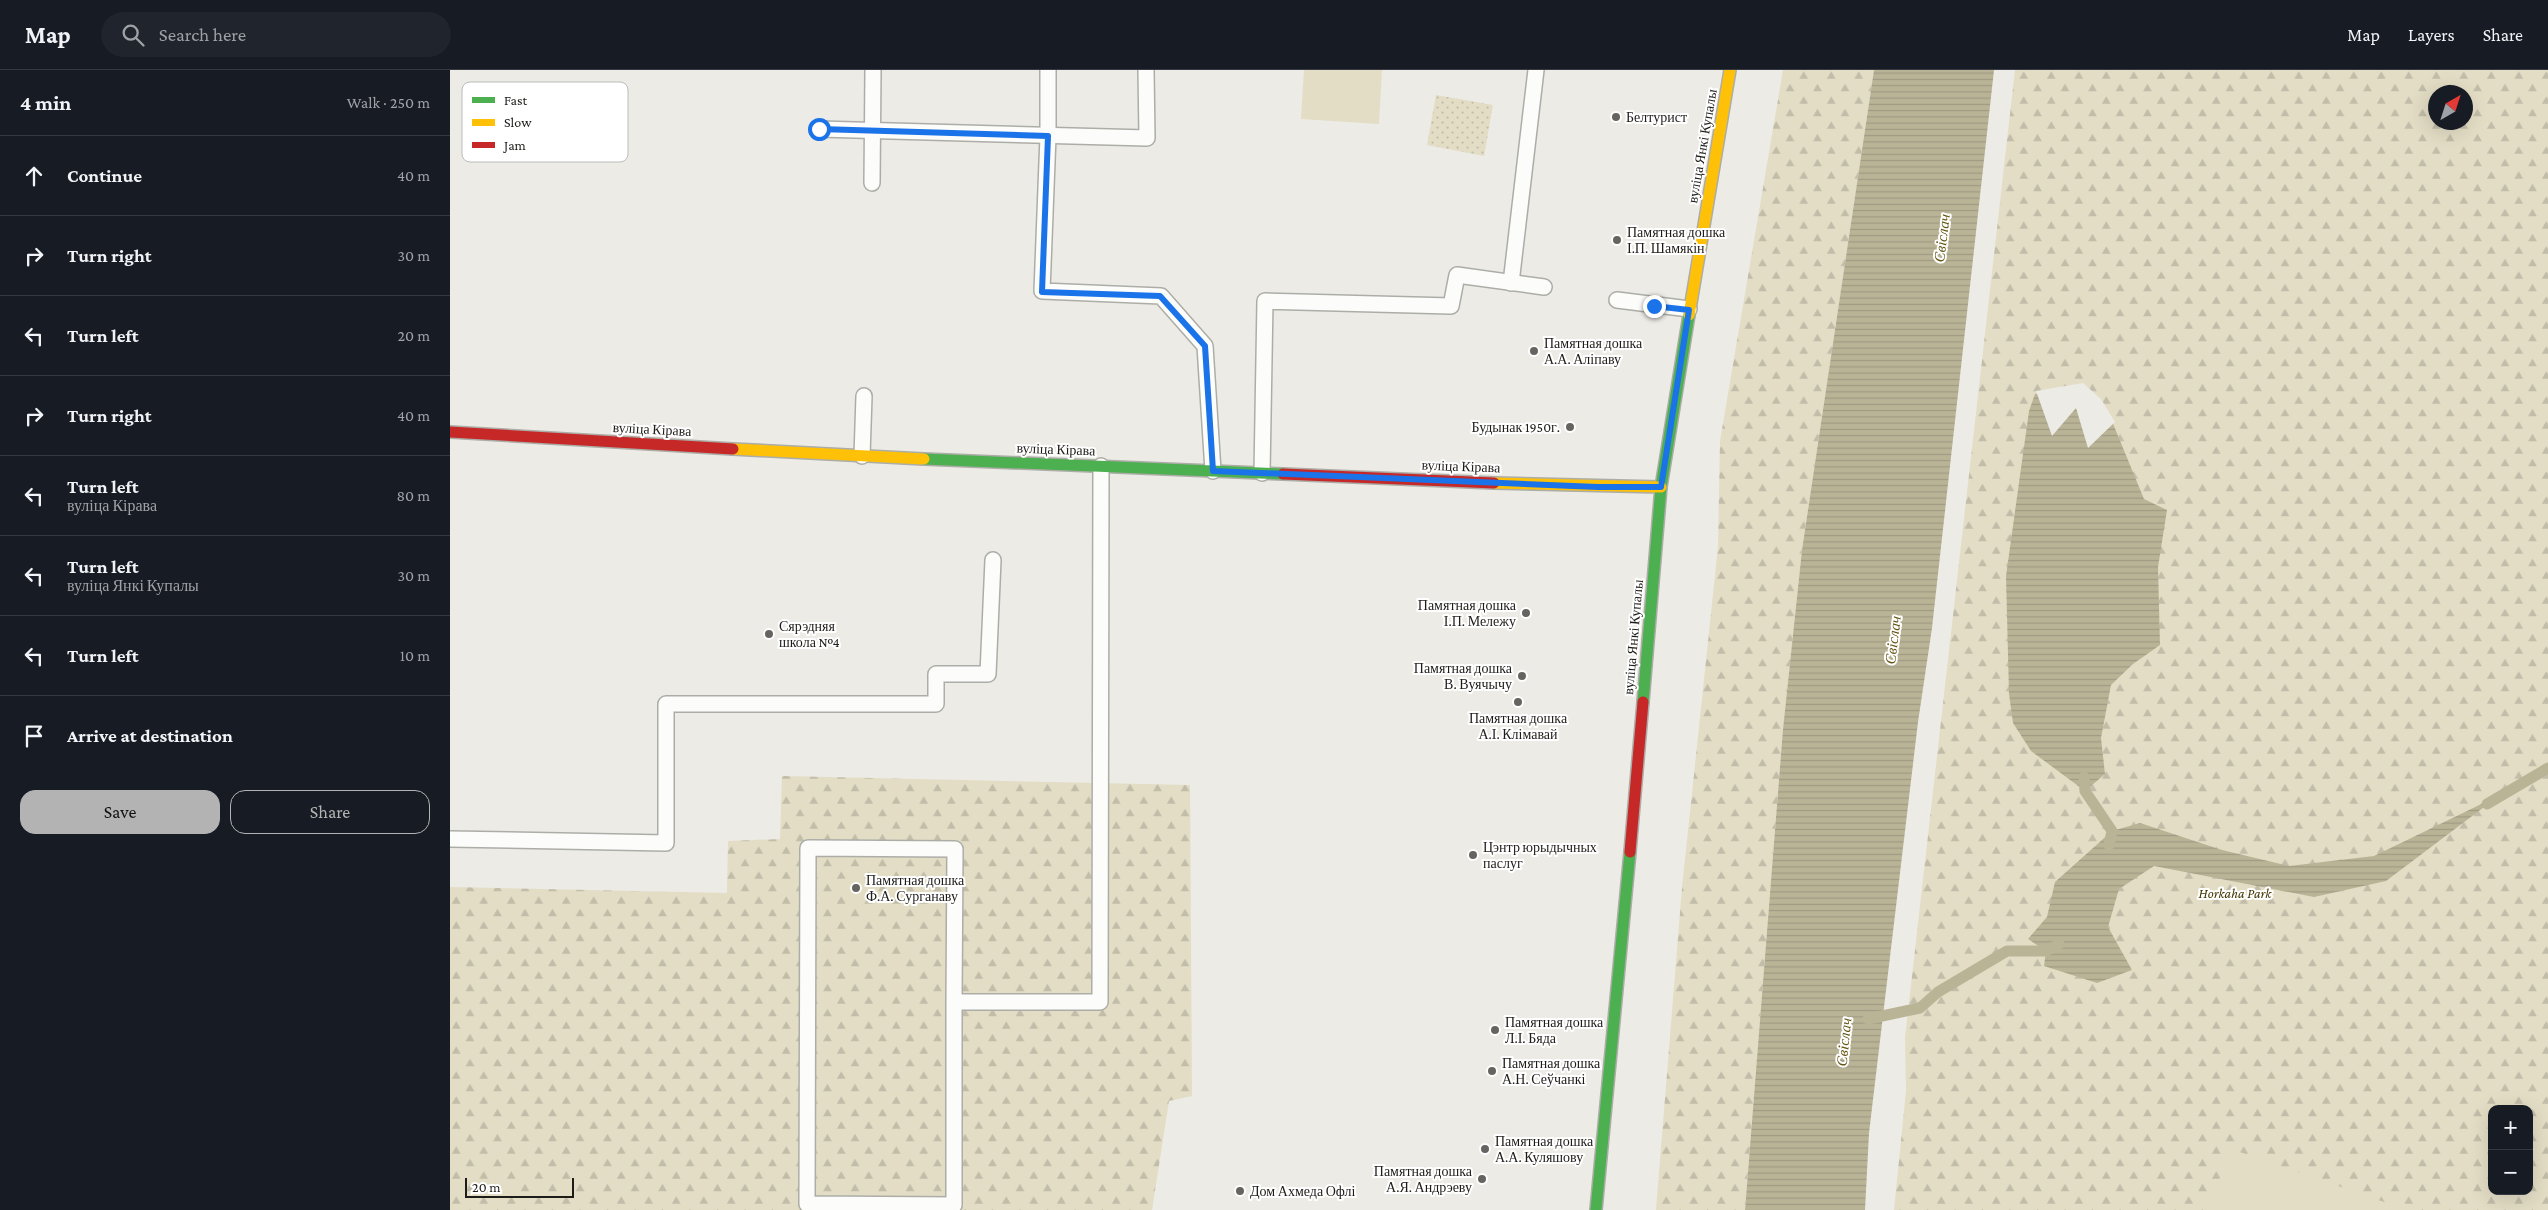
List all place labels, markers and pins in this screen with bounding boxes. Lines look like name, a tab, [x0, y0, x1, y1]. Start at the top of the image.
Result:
place label: Белтурист	[1626, 109, 1687, 125]
marker: Белтурист	[1610, 111, 1622, 123]
place label: Памятная дошка І.П. Шамякін	[1627, 224, 1726, 256]
marker: Памятная дошка І.П. Шамякін	[1611, 234, 1623, 246]
place label: Памятная дошка А.А. Аліпаву	[1544, 335, 1643, 367]
marker: Памятная дошка А.А. Аліпаву	[1528, 345, 1540, 357]
place label: Будынак 1950г.	[1471, 419, 1560, 435]
marker: Будынак 1950г.	[1564, 421, 1576, 433]
place label: Памятная дошка І.П. Мележу	[1418, 597, 1517, 629]
marker: Памятная дошка І.П. Мележу	[1520, 607, 1532, 619]
place label: Сярэдняя школа №4	[779, 618, 840, 650]
marker: Сярэдняя школа №4	[763, 628, 775, 640]
place label: Памятная дошка В. Вуячычу	[1414, 660, 1513, 692]
marker: Памятная дошка В. Вуячычу	[1516, 670, 1528, 682]
marker: Памятная дошка А.І. Клімавай	[1512, 696, 1524, 708]
place label: Памятная дошка А.І. Клімавай	[1469, 710, 1568, 742]
place label: Цэнтр юрыдычных паслуг	[1483, 839, 1597, 871]
marker: Цэнтр юрыдычных паслуг	[1467, 849, 1479, 861]
place label: Памятная дошка Ф.А. Сурганаву	[866, 872, 965, 904]
marker: Памятная дошка Ф.А. Сурганаву	[850, 882, 862, 894]
place label: Памятная дошка Л.І. Бяда	[1505, 1014, 1604, 1046]
marker: Памятная дошка Л.І. Бяда	[1489, 1024, 1501, 1036]
place label: Памятная дошка А.Н. Сеўчанкі	[1502, 1055, 1601, 1087]
marker: Памятная дошка А.Н. Сеўчанкі	[1486, 1065, 1498, 1077]
place label: Памятная дошка А.А. Куляшову	[1495, 1133, 1594, 1165]
marker: Памятная дошка А.А. Куляшову	[1479, 1143, 1491, 1155]
place label: Памятная дошка А.Я. Андрэеву	[1374, 1163, 1473, 1195]
marker: Памятная дошка А.Я. Андрэеву	[1476, 1173, 1488, 1185]
place label: Дом Ахмеда Офлі	[1250, 1183, 1356, 1199]
marker: Дом Ахмеда Офлі	[1234, 1185, 1246, 1197]

